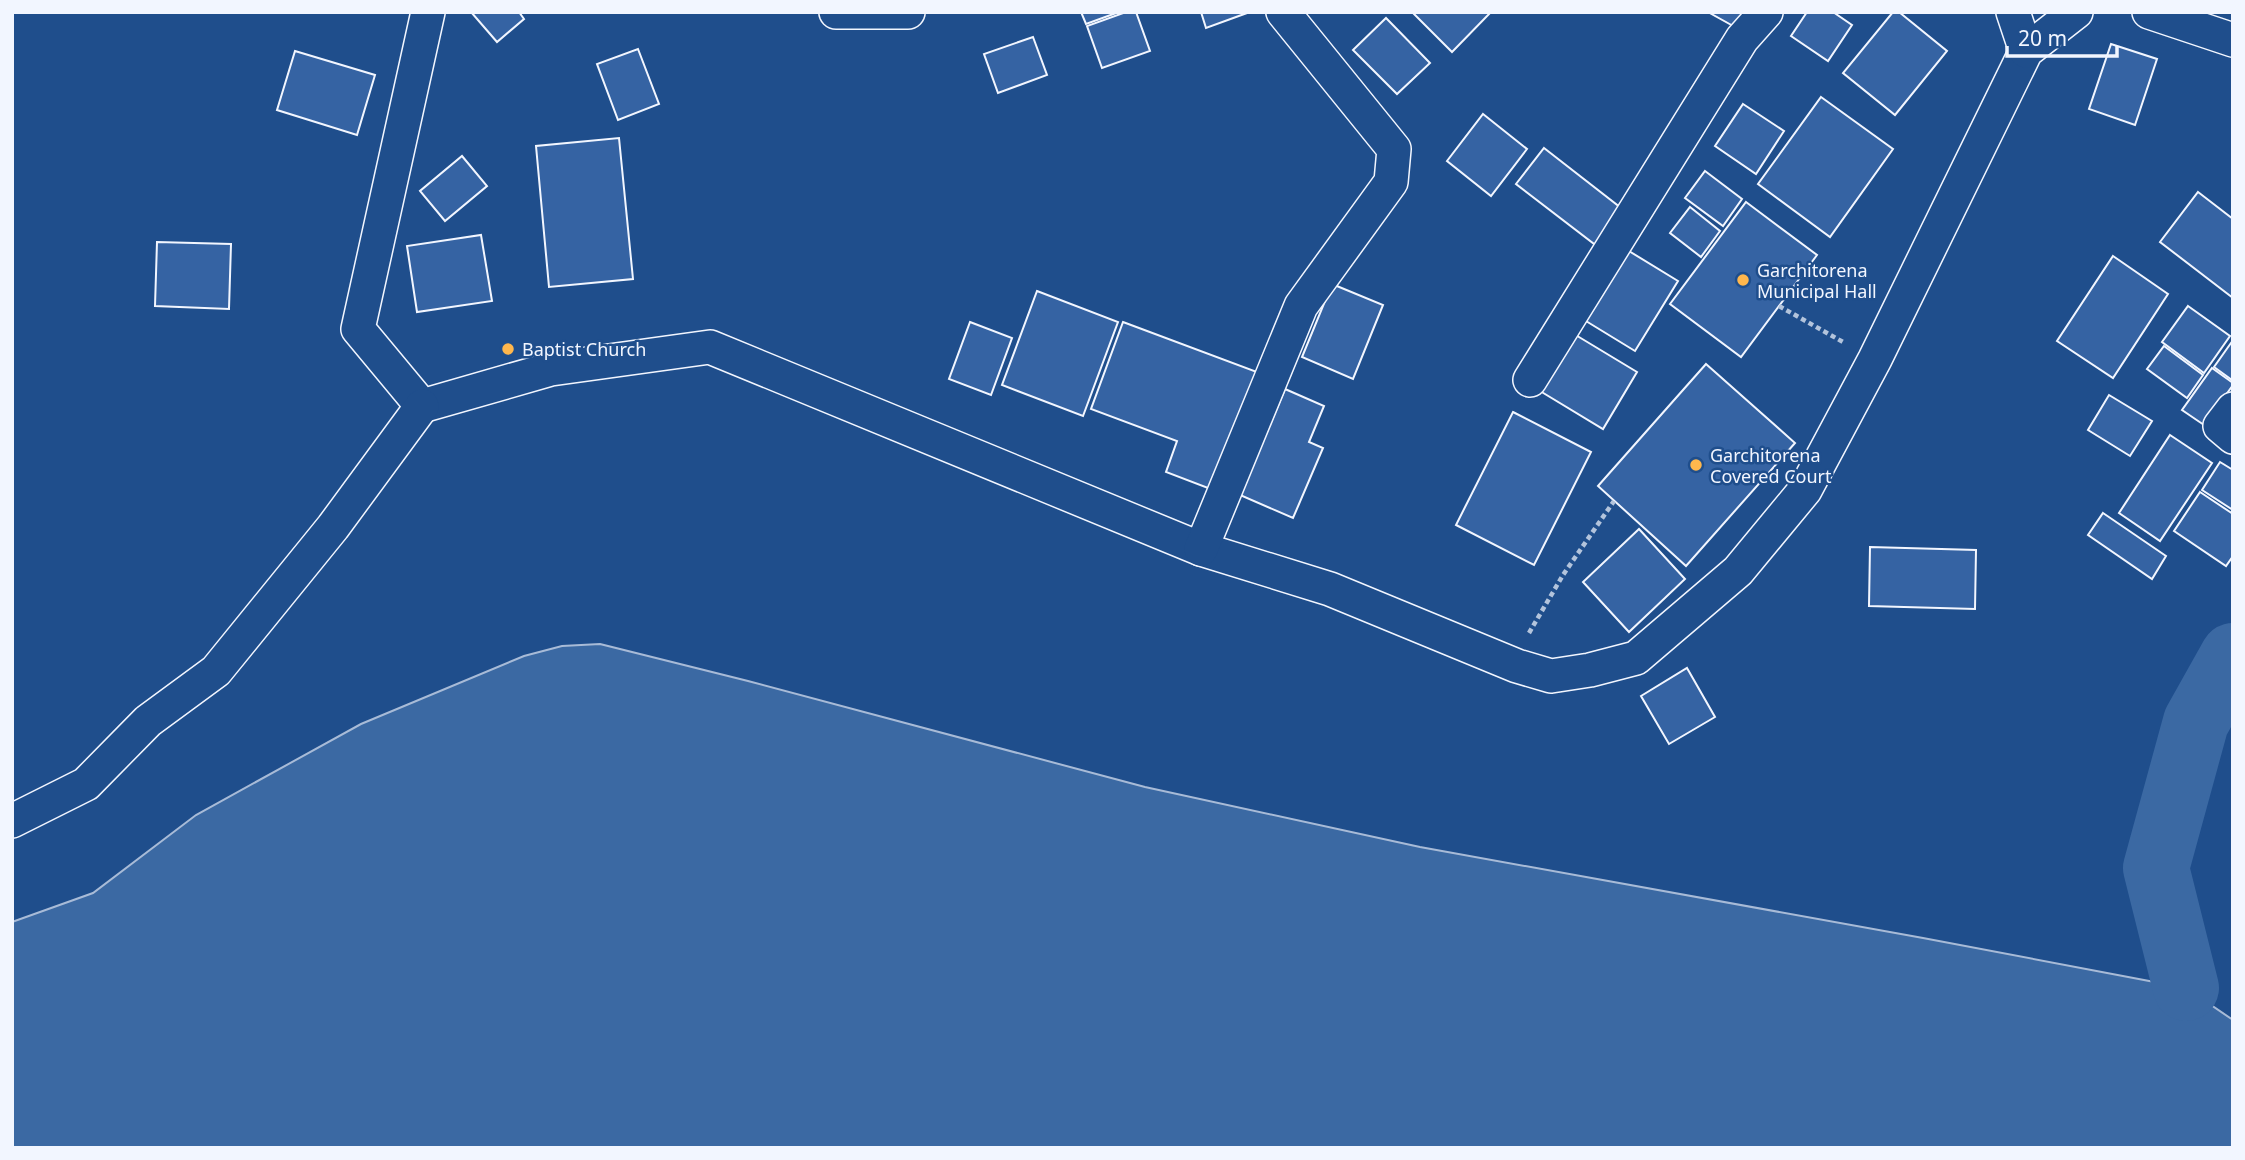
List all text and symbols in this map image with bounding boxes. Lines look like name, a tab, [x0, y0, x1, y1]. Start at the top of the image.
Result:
scale bar	[2007, 14, 2117, 58]
text: 20 m	[2018, 24, 2067, 52]
place label: Garchitorena Municipal Hall	[1757, 258, 1877, 303]
marker: Garchitorena Municipal Hall	[1735, 272, 1751, 288]
place label: Baptist Church	[522, 337, 646, 361]
marker: Baptist Church	[500, 341, 516, 357]
place label: Garchitorena Covered Court	[1710, 443, 1832, 488]
marker: Garchitorena Covered Court	[1688, 457, 1704, 473]

